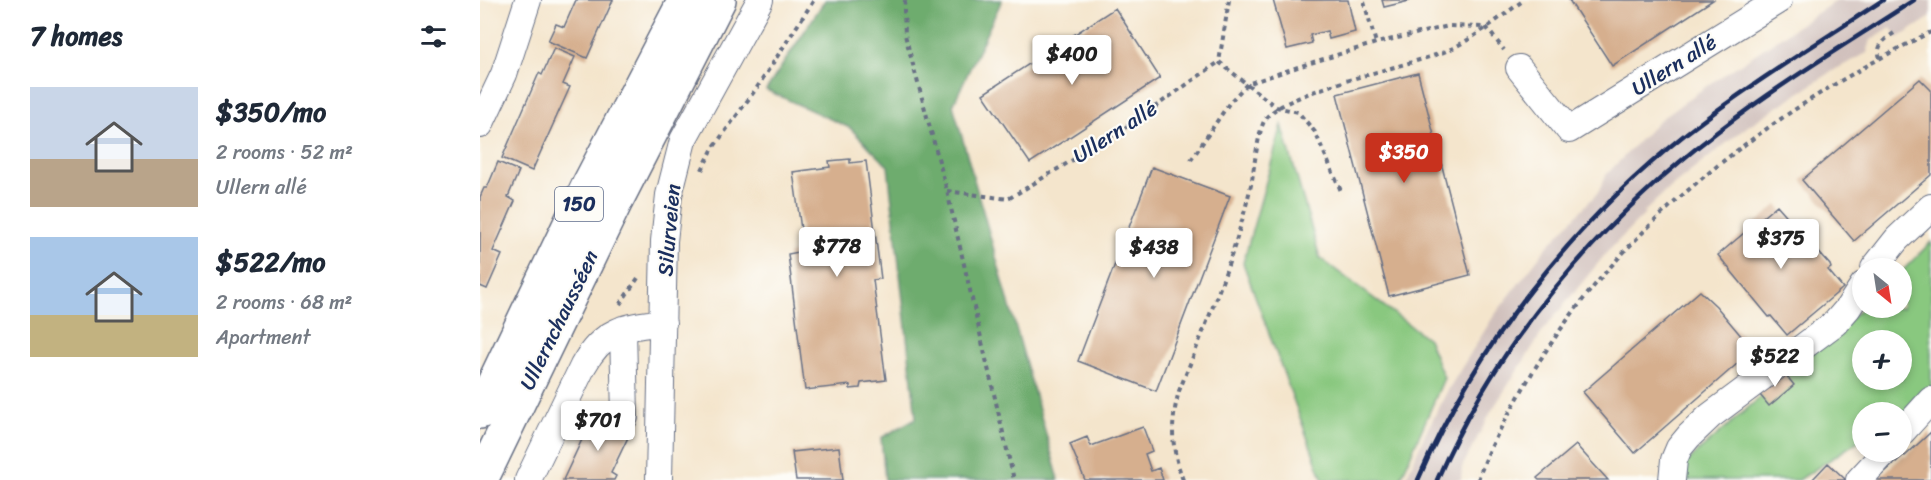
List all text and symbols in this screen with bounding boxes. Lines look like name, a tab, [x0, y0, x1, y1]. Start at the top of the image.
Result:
text: 7 homes	[30, 13, 122, 59]
icon: filters	[417, 20, 450, 53]
street label: Ullern allé	[1623, 24, 1725, 106]
pin: $400	[1036, 35, 1108, 86]
text: $400	[1046, 37, 1098, 72]
text: $350/mo	[216, 89, 326, 135]
street label: Ullern allé	[1065, 90, 1166, 174]
icon: home	[78, 111, 150, 183]
pin: $350	[1368, 133, 1440, 184]
text: 2 rooms · 52 m²	[216, 135, 353, 170]
text: $350	[1379, 135, 1429, 170]
text: Ullern allé	[216, 170, 307, 205]
street label: Silurveien	[646, 182, 692, 278]
road number: 150	[555, 187, 603, 221]
pin: $375	[1745, 219, 1817, 270]
text: $375	[1757, 221, 1805, 256]
pin: $778	[801, 227, 873, 278]
pin: $438	[1118, 228, 1190, 279]
text: $778	[813, 229, 861, 264]
text: $438	[1130, 230, 1179, 265]
text: $522/mo	[216, 239, 325, 285]
street label: Ullernchausséen	[509, 243, 609, 397]
north arrow	[1852, 258, 1912, 318]
map controls	[1852, 258, 1912, 462]
icon: home	[78, 261, 150, 333]
text: 2 rooms · 68 m²	[216, 285, 352, 320]
text: Apartment	[216, 320, 310, 355]
button: +	[1852, 330, 1912, 390]
pin: $522	[1739, 337, 1811, 388]
text: $522	[1751, 339, 1799, 374]
pin: $701	[562, 401, 634, 452]
button: −	[1852, 402, 1912, 462]
text: $701	[575, 403, 621, 438]

